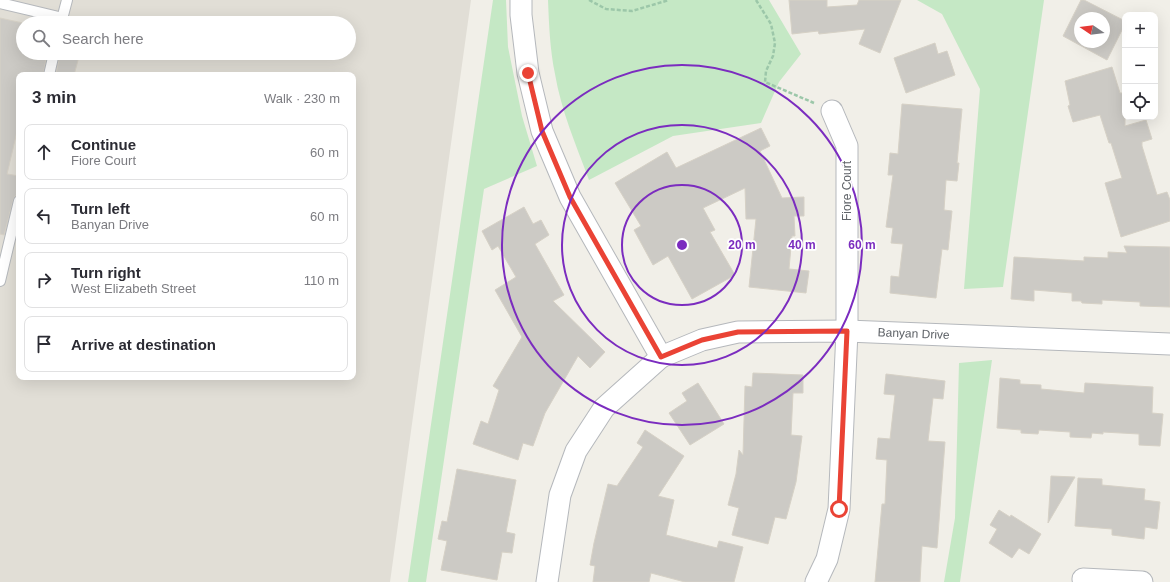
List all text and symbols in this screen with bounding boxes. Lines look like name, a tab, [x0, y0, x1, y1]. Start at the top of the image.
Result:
north arrow	[1074, 12, 1110, 48]
map controls	[1122, 12, 1158, 120]
button: +	[1122, 12, 1158, 48]
search box	[16, 16, 356, 60]
icon: search	[30, 27, 52, 49]
text: Search here	[62, 30, 144, 47]
button: −	[1122, 48, 1158, 84]
route end	[519, 64, 537, 82]
button: locate	[1122, 84, 1158, 120]
text: 3 min	[32, 88, 76, 107]
text: Walk · 230 m	[264, 91, 340, 106]
text: Continue	[71, 136, 136, 153]
icon: ahead	[33, 141, 55, 163]
text: 60 m	[310, 145, 339, 160]
text: Fiore Court	[71, 153, 136, 168]
street label: Fiore Court	[840, 160, 854, 221]
text: Turn left	[71, 200, 130, 217]
icon: left	[33, 205, 55, 227]
text: 60 m	[310, 209, 339, 224]
text: Banyan Drive	[71, 217, 149, 232]
centre of rings	[675, 238, 689, 252]
text: 20 m	[728, 238, 756, 252]
text: 40 m	[788, 238, 816, 252]
text: 60 m	[848, 238, 876, 252]
text: Turn right	[71, 264, 141, 281]
icon: right	[33, 269, 55, 291]
text: 110 m	[304, 273, 339, 288]
text: West Elizabeth Street	[71, 281, 196, 296]
street label: Banyan Drive	[877, 325, 950, 342]
icon: arrive	[33, 333, 55, 355]
text: Arrive at destination	[71, 336, 216, 353]
route start	[830, 500, 848, 518]

